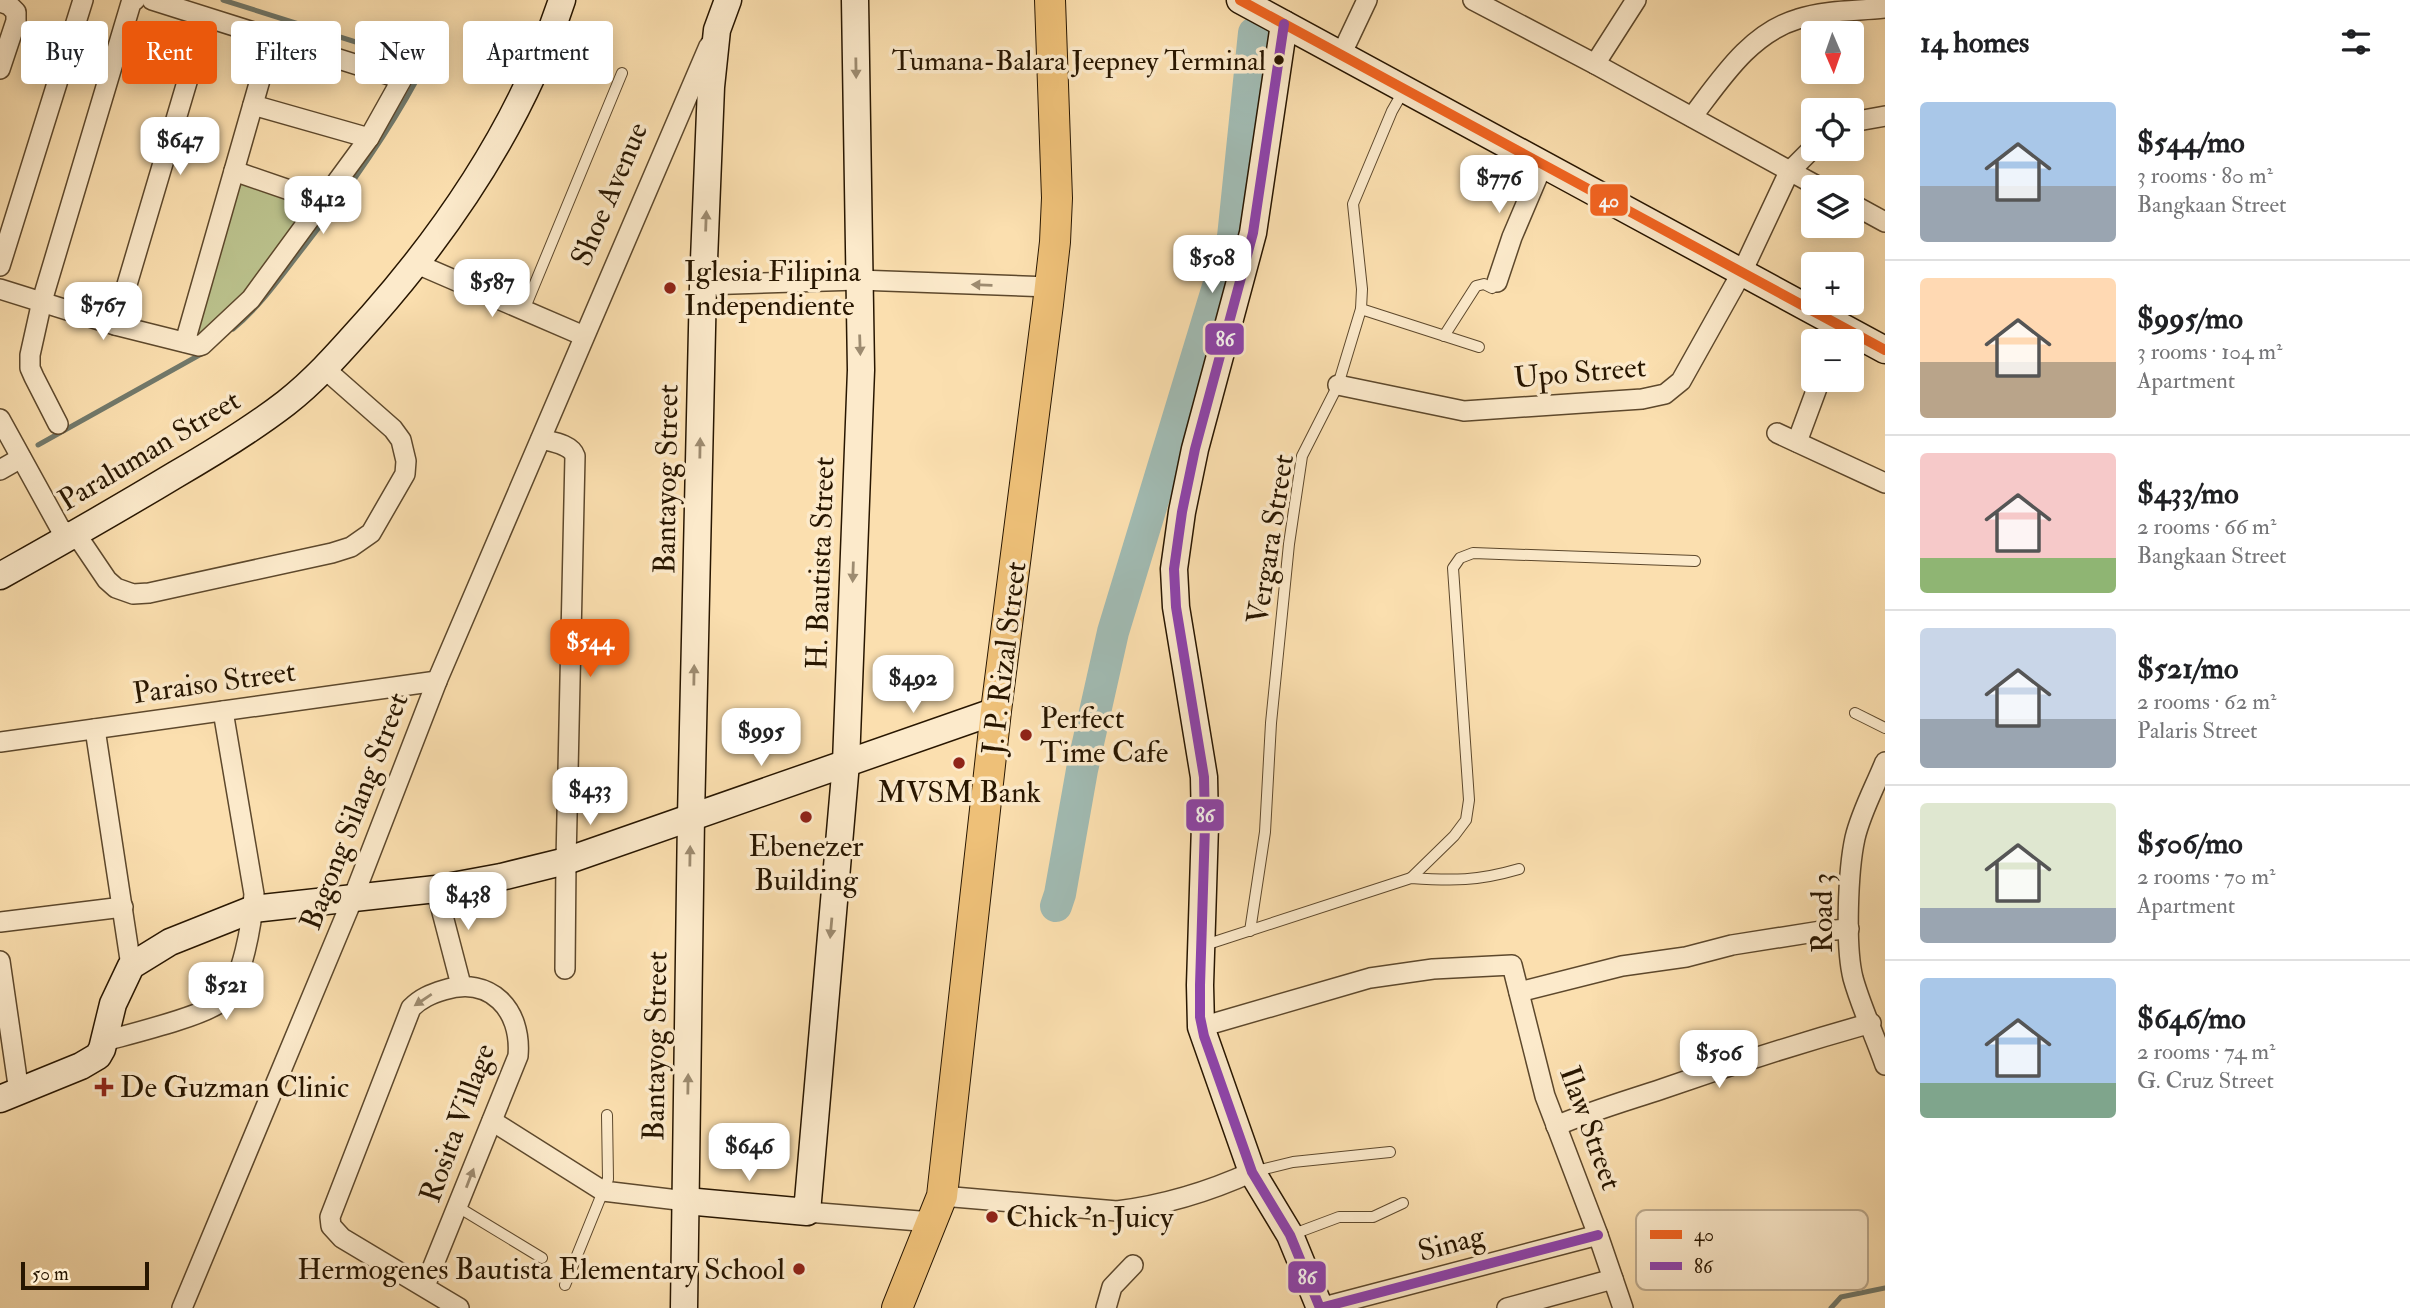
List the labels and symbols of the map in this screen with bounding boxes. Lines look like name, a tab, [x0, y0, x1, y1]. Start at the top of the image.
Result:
north arrow	[1801, 21, 1864, 84]
place label: Tumana-Balara Jeepney Terminal	[892, 44, 1266, 79]
marker: Tumana-Balara Jeepney Terminal	[1272, 53, 1286, 67]
one-way arrow	[850, 57, 862, 79]
street label: Shoe Avenue	[563, 117, 656, 272]
pin: $647	[139, 118, 221, 177]
pin: $776	[1458, 156, 1540, 215]
pin: $412	[282, 176, 364, 236]
line badge: 40	[1589, 183, 1629, 217]
text: 40	[1598, 189, 1619, 213]
one-way arrow	[700, 209, 711, 231]
pin: $508	[1171, 236, 1253, 295]
place label: Iglesia Filipina Independiente	[684, 253, 862, 324]
pin: $587	[451, 260, 533, 319]
one-way arrow	[971, 279, 993, 290]
marker: Iglesia Filipina Independiente	[662, 280, 678, 296]
pin: $767	[62, 282, 144, 342]
line badge: 86	[1204, 322, 1245, 356]
text: 86	[1216, 328, 1236, 352]
one-way arrow	[855, 334, 866, 356]
street label: Upo Street	[1512, 348, 1648, 397]
street label: Paraluman Street	[52, 382, 247, 519]
street label: Bantayog Street	[646, 383, 687, 574]
one-way arrow	[694, 437, 705, 459]
street label: Vergara Street	[1239, 451, 1302, 627]
street label: H. Bautista Street	[798, 456, 843, 670]
street label: J. P. Rizal Street	[974, 559, 1035, 758]
one-way arrow	[848, 561, 859, 583]
pin: $544	[549, 620, 631, 679]
street label: Paraiso Street	[130, 653, 298, 712]
pin: $492	[872, 656, 954, 715]
one-way arrow	[689, 664, 700, 686]
street label: Bagong Silang Street	[292, 687, 417, 935]
place label: Perfect Time Cafe	[1040, 700, 1168, 771]
pin: $995	[720, 708, 802, 768]
marker: Perfect Time Cafe	[1018, 727, 1034, 743]
marker: MVSM Bank	[951, 755, 967, 771]
pin: $433	[549, 768, 631, 827]
place label: MVSM Bank	[877, 774, 1041, 811]
line badge: 86	[1185, 798, 1225, 832]
text: 86	[1196, 804, 1216, 828]
marker: Ebenezer Building	[798, 809, 814, 825]
place label: Ebenezer Building	[748, 828, 864, 899]
one-way arrow	[685, 845, 696, 867]
pin: $438	[427, 872, 509, 932]
street label: Road 3	[1804, 873, 1841, 953]
one-way arrow	[825, 918, 836, 940]
street label: Bantayog Street	[635, 950, 676, 1141]
pin: $521	[185, 962, 267, 1022]
one-way arrow	[414, 993, 432, 1007]
pin: $506	[1678, 1030, 1760, 1090]
street label: Rosita Village	[412, 1039, 503, 1208]
street label: Ilaw Street	[1551, 1061, 1630, 1195]
place label: De Guzman Clinic	[120, 1069, 349, 1106]
one-way arrow	[682, 1073, 693, 1095]
marker: De Guzman Clinic	[94, 1077, 114, 1097]
pin: $646	[708, 1124, 790, 1183]
one-way arrow	[464, 1167, 475, 1188]
place label: Chick 'n Juicy	[1006, 1199, 1174, 1236]
marker: Chick 'n Juicy	[984, 1209, 1000, 1225]
legend	[1636, 1210, 1868, 1290]
street label: Sinag	[1414, 1217, 1490, 1270]
text: 40	[1694, 1223, 1714, 1247]
place label: Hermogenes Bautista Elementary School	[297, 1251, 785, 1288]
text: 86	[1694, 1255, 1714, 1279]
scale bar	[21, 1259, 149, 1291]
line badge: 86	[1287, 1260, 1327, 1294]
marker: Hermogenes Bautista Elementary School	[791, 1261, 807, 1277]
text: 86	[1298, 1266, 1318, 1290]

